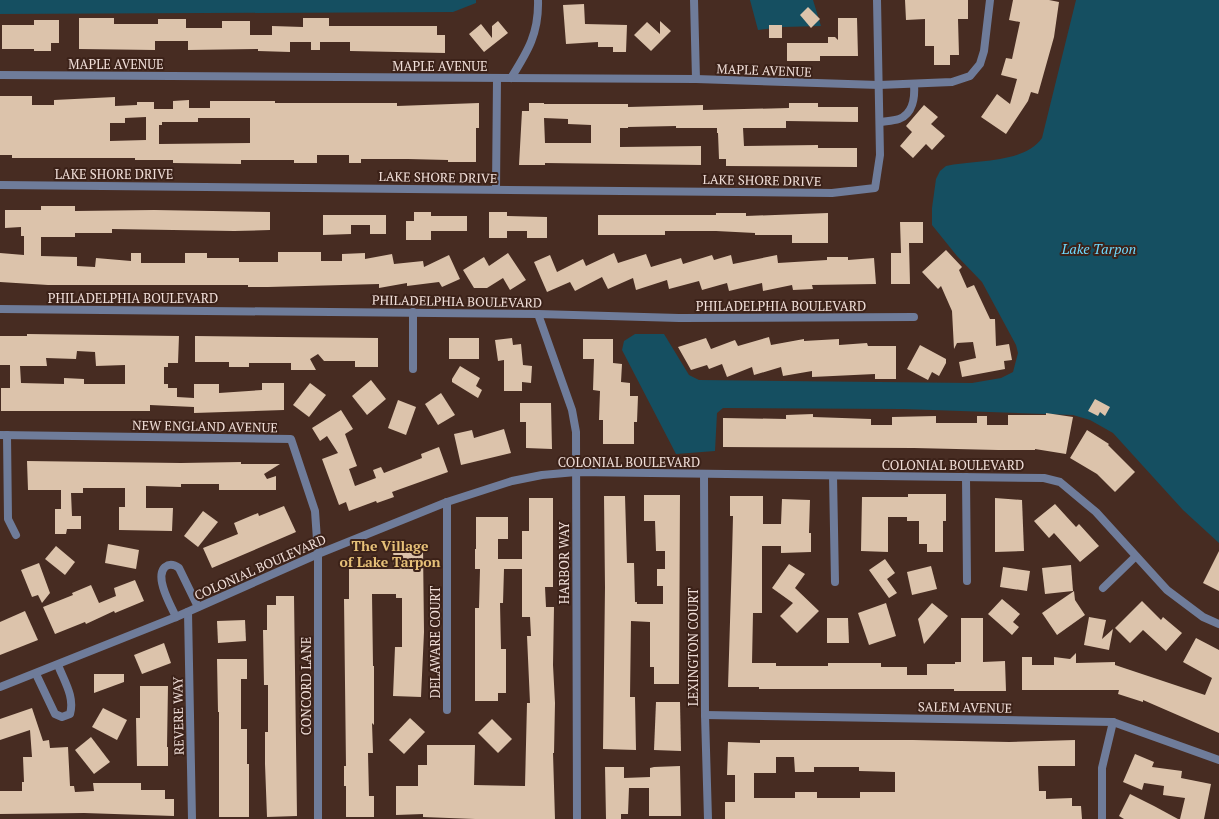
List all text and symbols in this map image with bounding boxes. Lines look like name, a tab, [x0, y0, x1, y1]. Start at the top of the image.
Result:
street label: MAPLE AVENUE	[68, 55, 164, 73]
street label: MAPLE AVENUE	[392, 57, 488, 75]
street label: MAPLE AVENUE	[716, 59, 812, 81]
street label: LAKE SHORE DRIVE	[55, 165, 173, 183]
street label: LAKE SHORE DRIVE	[378, 167, 498, 187]
street label: LAKE SHORE DRIVE	[702, 170, 822, 190]
water label: Lake Tarpon	[1061, 239, 1136, 258]
street label: PHILADELPHIA BOULEVARD	[48, 289, 218, 307]
street label: PHILADELPHIA BOULEVARD	[372, 291, 542, 311]
street label: PHILADELPHIA BOULEVARD	[696, 297, 866, 315]
street label: NEW ENGLAND AVENUE	[132, 416, 278, 436]
street label: COLONIAL BOULEVARD	[558, 453, 700, 471]
street label: COLONIAL BOULEVARD	[882, 456, 1024, 474]
street label: HARBOR WAY	[555, 521, 573, 604]
street label: COLONIAL BOULEVARD	[191, 530, 329, 604]
district label: The Village of Lake Tarpon	[339, 536, 441, 571]
street label: DELAWARE COURT	[426, 586, 444, 698]
street label: LEXINGTON COURT	[684, 588, 702, 706]
street label: CONCORD LANE	[297, 637, 315, 735]
street label: REVERE WAY	[168, 676, 188, 755]
street label: SALEM AVENUE	[918, 697, 1012, 717]

